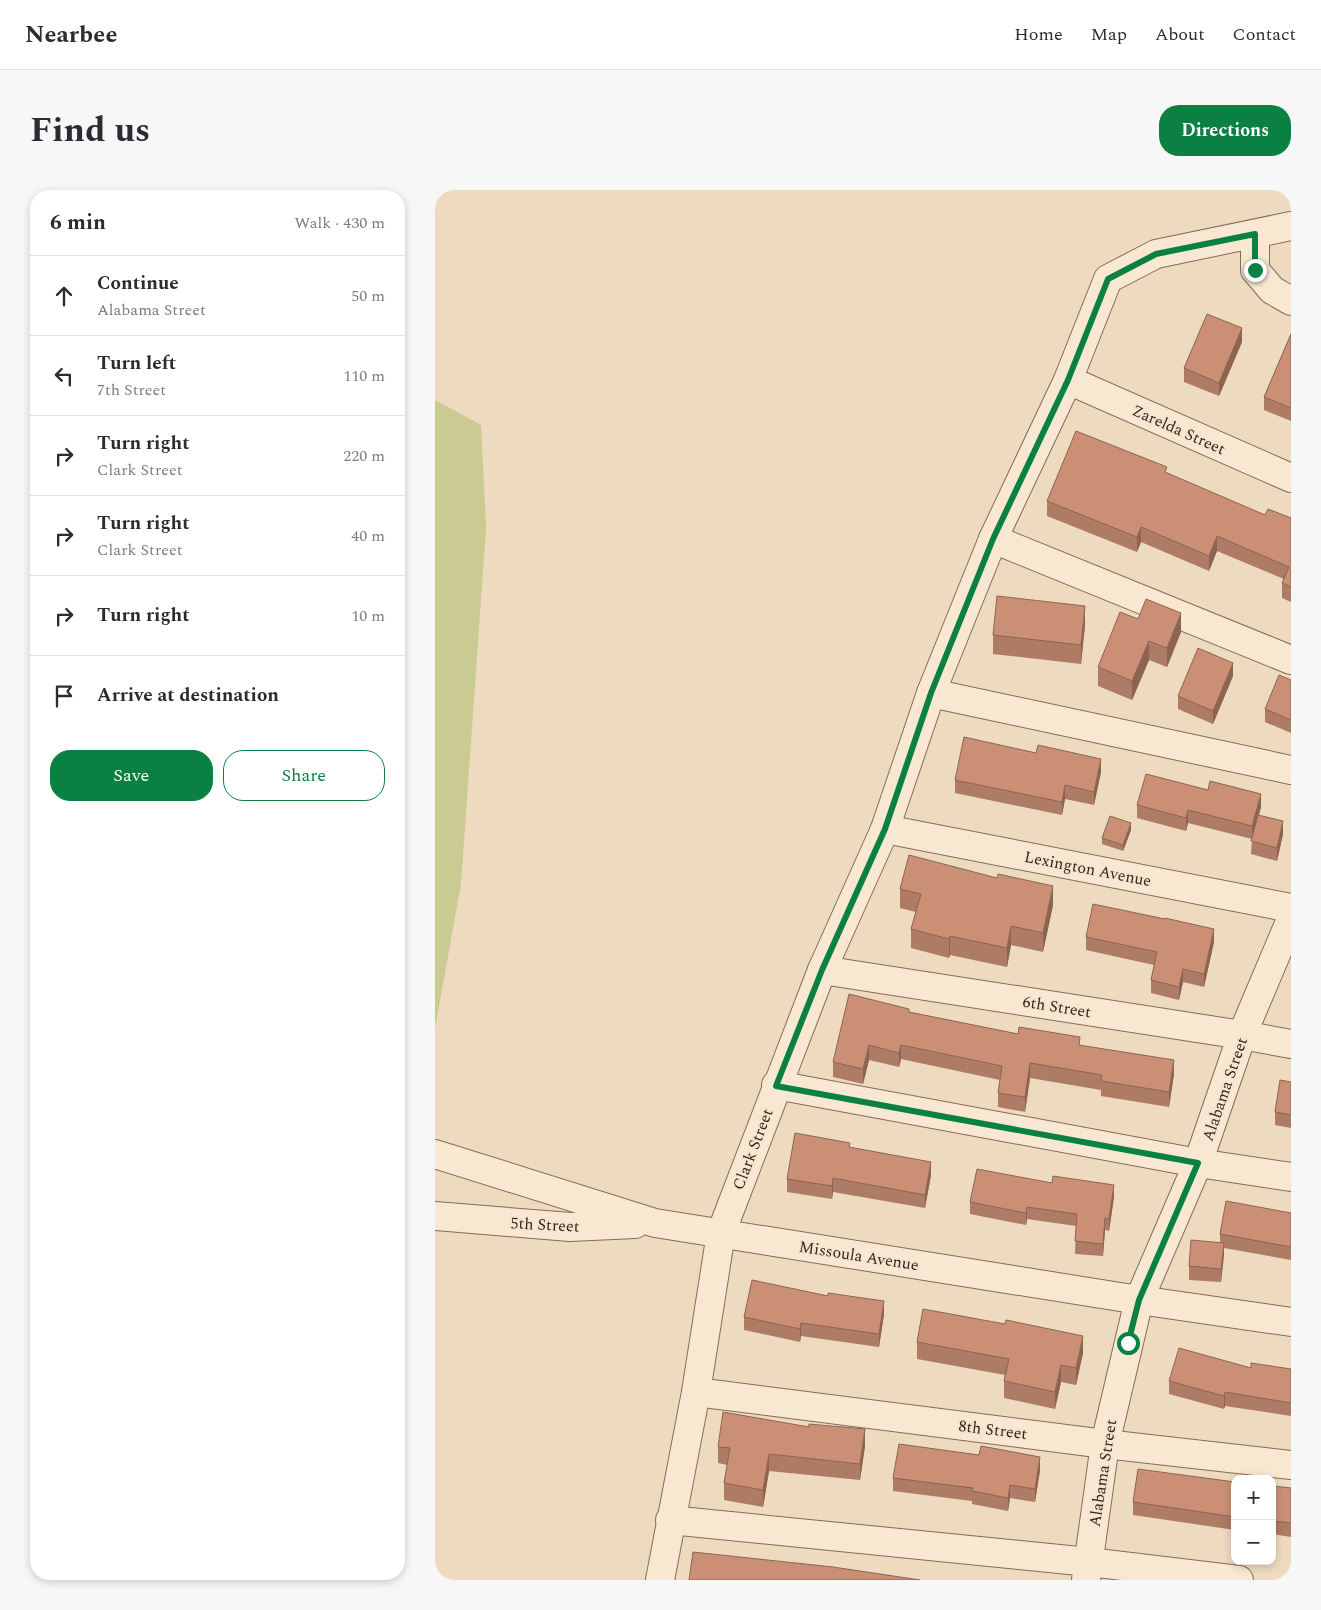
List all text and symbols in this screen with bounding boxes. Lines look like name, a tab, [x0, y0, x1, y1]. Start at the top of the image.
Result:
text: Nearbee	[25, 17, 117, 53]
text: Home	[1014, 21, 1063, 48]
text: Map	[1091, 21, 1127, 48]
text: About	[1155, 21, 1205, 48]
text: Contact	[1233, 21, 1296, 48]
text: Find us	[30, 104, 150, 157]
button: Directions	[1159, 105, 1291, 156]
text: 6 min	[50, 207, 106, 239]
text: Walk · 430 m	[294, 211, 385, 235]
route end	[1244, 259, 1267, 282]
text: Continue	[97, 269, 179, 298]
icon: ahead	[50, 282, 78, 310]
text: 50 m	[351, 284, 385, 308]
text: Alabama Street	[97, 298, 206, 322]
text: Turn left	[97, 349, 176, 378]
icon: left	[50, 362, 78, 390]
text: 110 m	[343, 364, 385, 388]
text: 7th Street	[97, 378, 166, 402]
street label: Zarelda Street	[1128, 399, 1229, 461]
text: Turn right	[97, 429, 190, 458]
icon: right	[50, 442, 78, 470]
text: 220 m	[343, 444, 385, 468]
text: Clark Street	[97, 458, 182, 482]
text: Turn right	[97, 509, 190, 538]
icon: right	[50, 522, 78, 550]
text: 40 m	[351, 524, 385, 548]
text: Clark Street	[97, 538, 182, 562]
text: Turn right	[97, 601, 190, 630]
icon: right	[50, 602, 78, 630]
text: 10 m	[351, 604, 385, 628]
text: Arrive at destination	[97, 681, 279, 710]
icon: arrive	[50, 682, 78, 710]
button: Save	[50, 750, 213, 801]
button: Share	[223, 750, 385, 801]
street label: Lexington Avenue	[1022, 845, 1153, 893]
street label: 6th Street	[1021, 990, 1093, 1024]
street label: Alabama Street	[1196, 1034, 1254, 1145]
street label: Clark Street	[726, 1105, 780, 1194]
street label: 5th Street	[510, 1211, 580, 1239]
street label: Missoula Avenue	[797, 1235, 920, 1277]
route start	[1117, 1332, 1140, 1355]
street label: 8th Street	[957, 1414, 1029, 1446]
street label: Alabama Street	[1083, 1417, 1123, 1529]
map controls	[1231, 1475, 1276, 1565]
button: +	[1231, 1475, 1276, 1520]
button: −	[1231, 1520, 1276, 1565]

